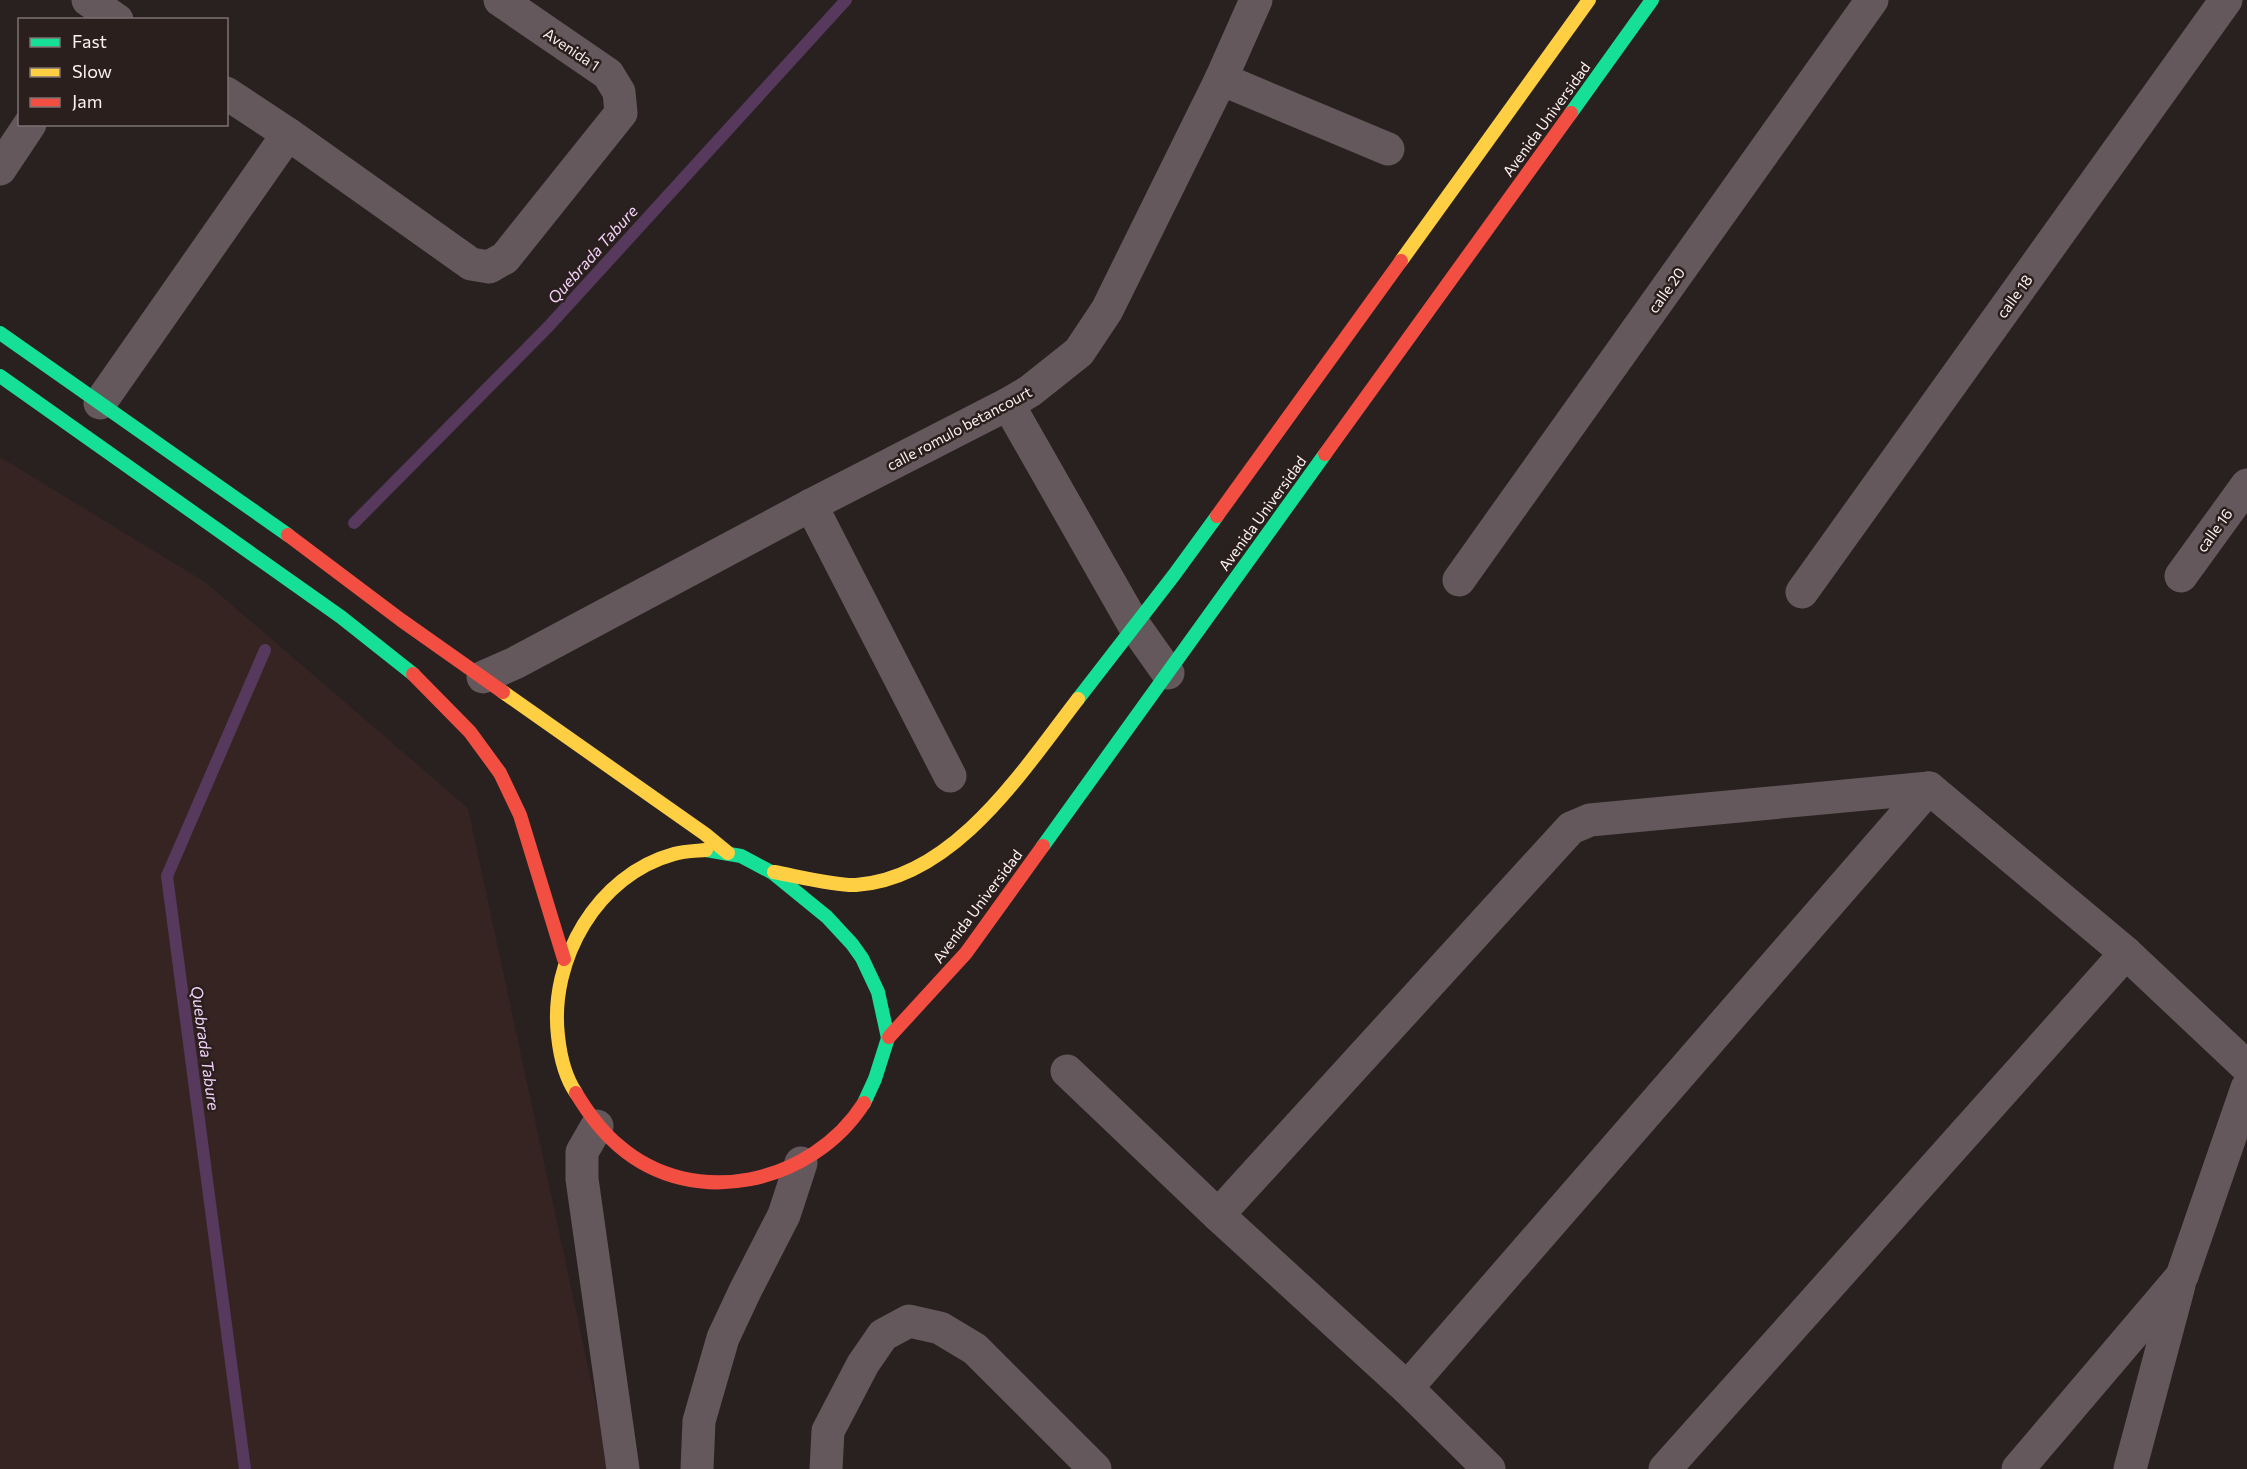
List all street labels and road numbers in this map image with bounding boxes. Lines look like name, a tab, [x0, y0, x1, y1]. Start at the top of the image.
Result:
street label: Avenida 1	[541, 24, 603, 74]
street label: Avenida Universidad	[1498, 58, 1594, 180]
street label: calle 20	[1644, 264, 1688, 316]
street label: calle 18	[1992, 271, 2036, 321]
street label: calle romulo betancourt	[883, 382, 1035, 474]
street label: Avenida Universidad	[1214, 452, 1310, 574]
street label: calle 16	[2192, 505, 2236, 555]
street label: Avenida Universidad	[929, 846, 1025, 966]

